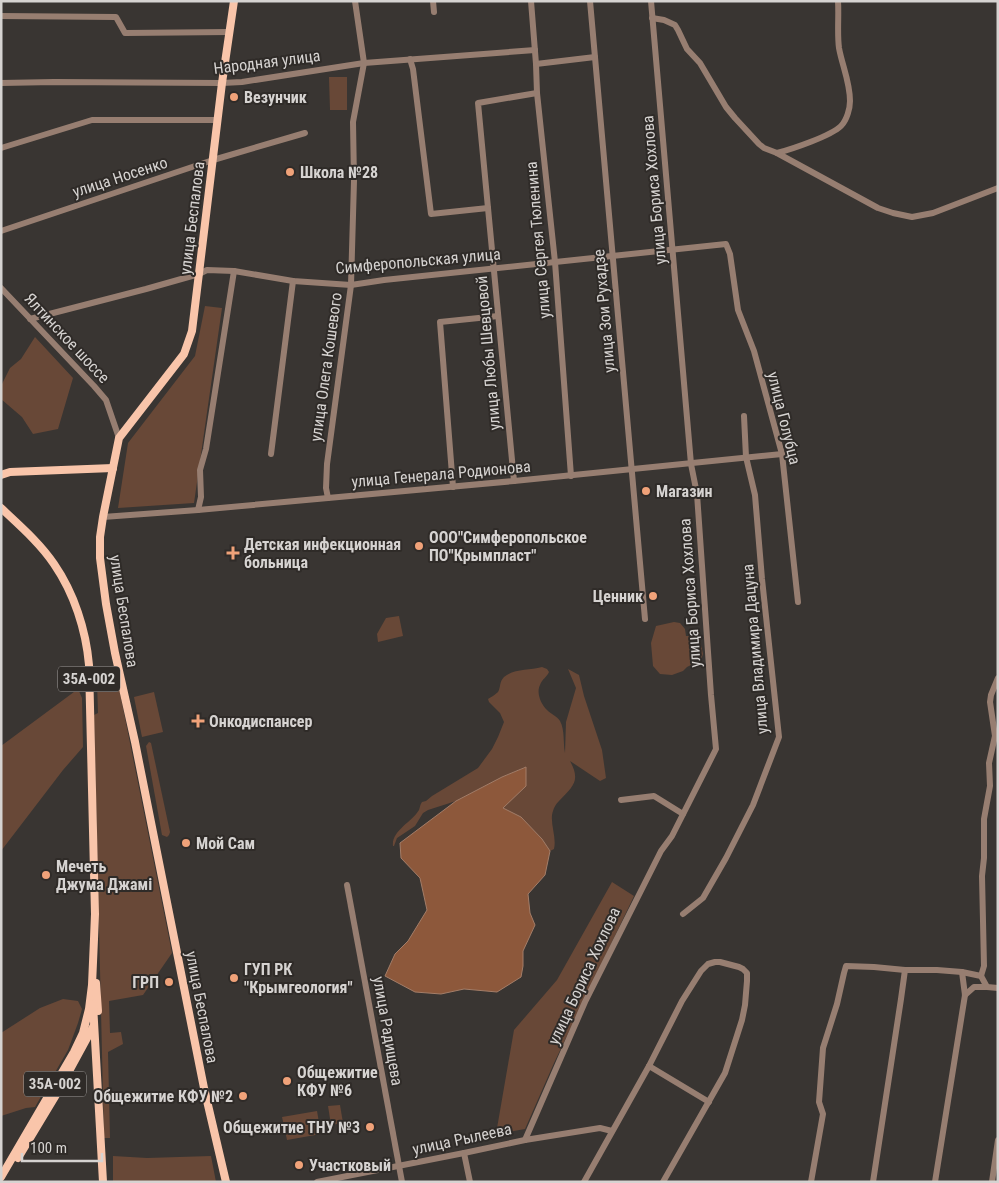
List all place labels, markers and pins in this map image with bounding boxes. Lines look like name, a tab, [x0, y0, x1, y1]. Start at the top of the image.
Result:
place label: Везунчик	[244, 88, 307, 107]
marker: Везунчик	[228, 91, 240, 103]
place label: Школа №28	[300, 163, 378, 182]
marker: Школа №28	[284, 166, 296, 178]
place label: Магазин	[656, 482, 712, 501]
marker: Магазин	[640, 485, 652, 497]
place label: ООО"Симферопольское ПО"Крымпласт"	[429, 528, 587, 565]
place label: Детская инфекционная больница	[244, 535, 401, 572]
marker: ООО"Симферопольское ПО"Крымпласт"	[413, 540, 425, 552]
marker: Детская инфекционная больница	[226, 546, 240, 560]
place label: Ценник	[593, 587, 643, 606]
marker: Ценник	[647, 590, 659, 602]
place label: Онкодиспансер	[209, 712, 312, 731]
marker: Онкодиспансер	[191, 714, 205, 728]
place label: Мой Сам	[196, 834, 255, 853]
marker: Мой Сам	[180, 837, 192, 849]
place label: Мечеть Джума Джамі	[56, 857, 152, 894]
marker: Мечеть Джума Джамі	[40, 869, 52, 881]
place label: ГУП РК "Крымгеология"	[244, 960, 353, 997]
marker: ГУП РК "Крымгеология"	[228, 972, 240, 984]
place label: ГРП	[132, 973, 159, 992]
marker: ГРП	[163, 976, 175, 988]
place label: Общежитие КФУ №6	[297, 1063, 378, 1100]
marker: Общежитие КФУ №6	[281, 1075, 293, 1087]
place label: Общежитие КФУ №2	[93, 1087, 233, 1106]
marker: Общежитие КФУ №2	[237, 1090, 249, 1102]
place label: Общежитие ТНУ №3	[223, 1118, 360, 1137]
marker: Общежитие ТНУ №3	[364, 1121, 376, 1133]
place label: Участковый	[309, 1156, 391, 1175]
marker: Участковый	[293, 1159, 305, 1171]

